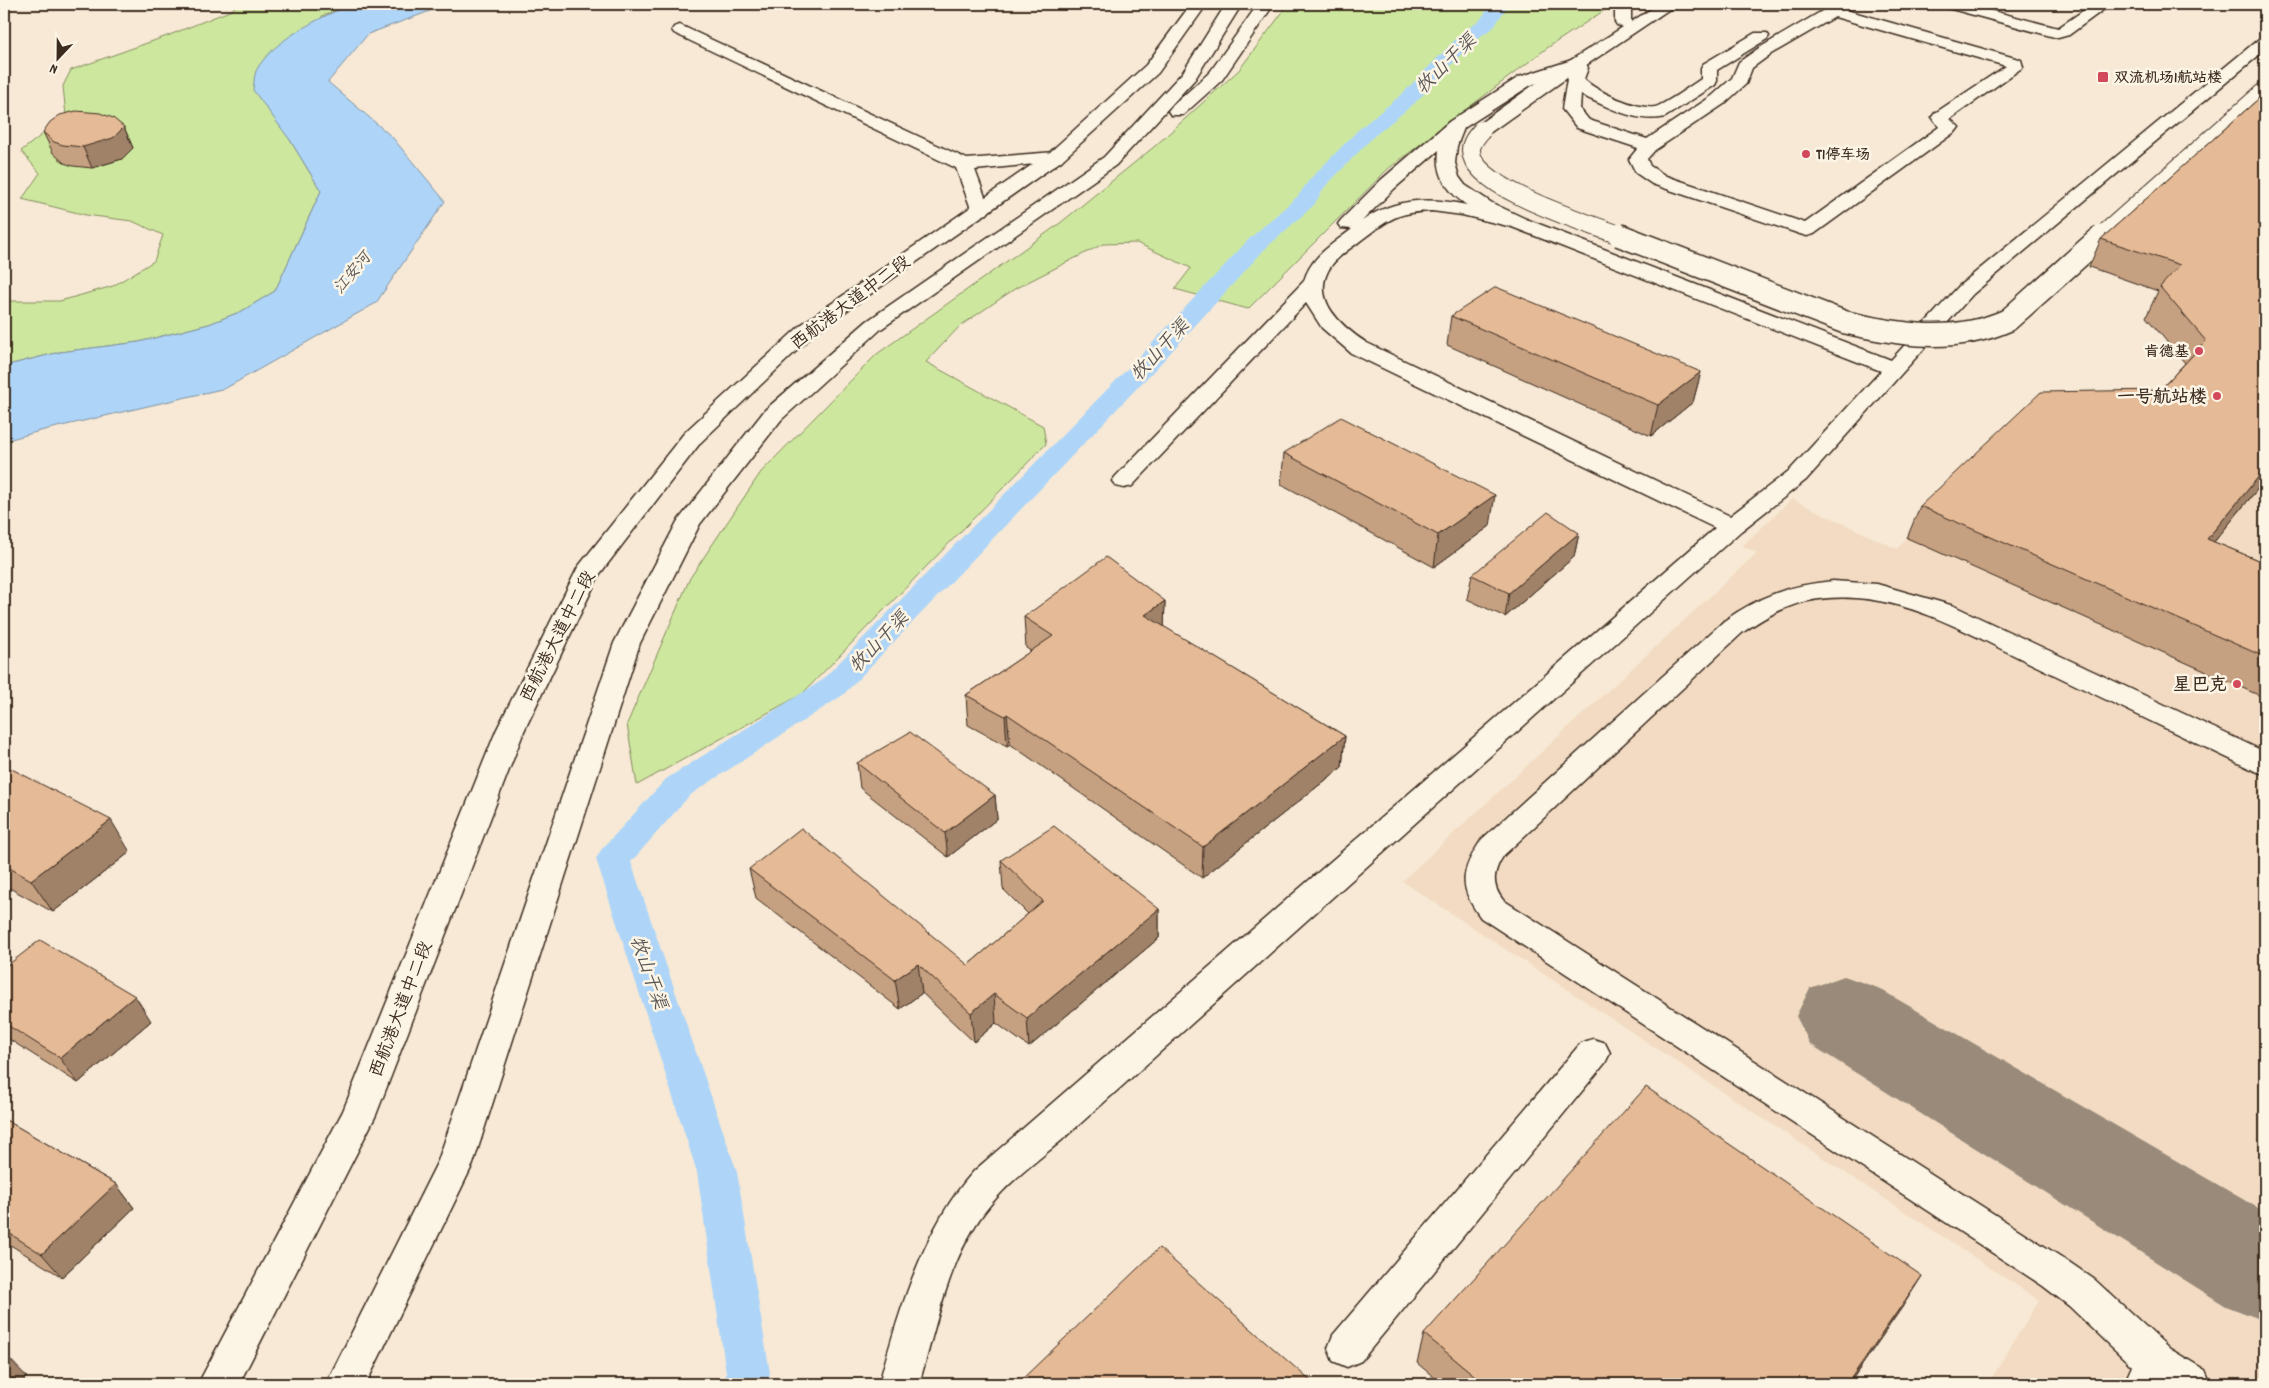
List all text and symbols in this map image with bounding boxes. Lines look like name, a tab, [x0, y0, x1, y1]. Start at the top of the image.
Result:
water label: 牧山干渠	[1411, 28, 1486, 102]
north arrow	[32, 32, 82, 82]
text: N	[47, 58, 61, 79]
place label: 双流机场1航站楼	[2114, 68, 2222, 90]
marker: 双流机场1航站楼	[2096, 70, 2110, 84]
place label: T1停车场	[1816, 145, 1870, 167]
marker: T1停车场	[1800, 148, 1812, 160]
water label: 江安河	[329, 246, 379, 299]
street label: 西航港大道中二段	[786, 251, 917, 357]
water label: 牧山干渠	[1126, 313, 1199, 388]
place label: 肯德基	[2144, 342, 2189, 364]
marker: 肯德基	[2193, 345, 2205, 357]
place label: 一号航站楼	[2117, 386, 2207, 411]
marker: 一号航站楼	[2211, 390, 2223, 402]
street label: 西航港大道中二段	[515, 567, 603, 707]
water label: 牧山干渠	[844, 605, 918, 680]
place label: 星巴克	[2173, 674, 2227, 699]
marker: 星巴克	[2231, 678, 2243, 690]
water label: 牧山干渠	[622, 933, 672, 1015]
street label: 西航港大道中二段	[365, 938, 440, 1082]

